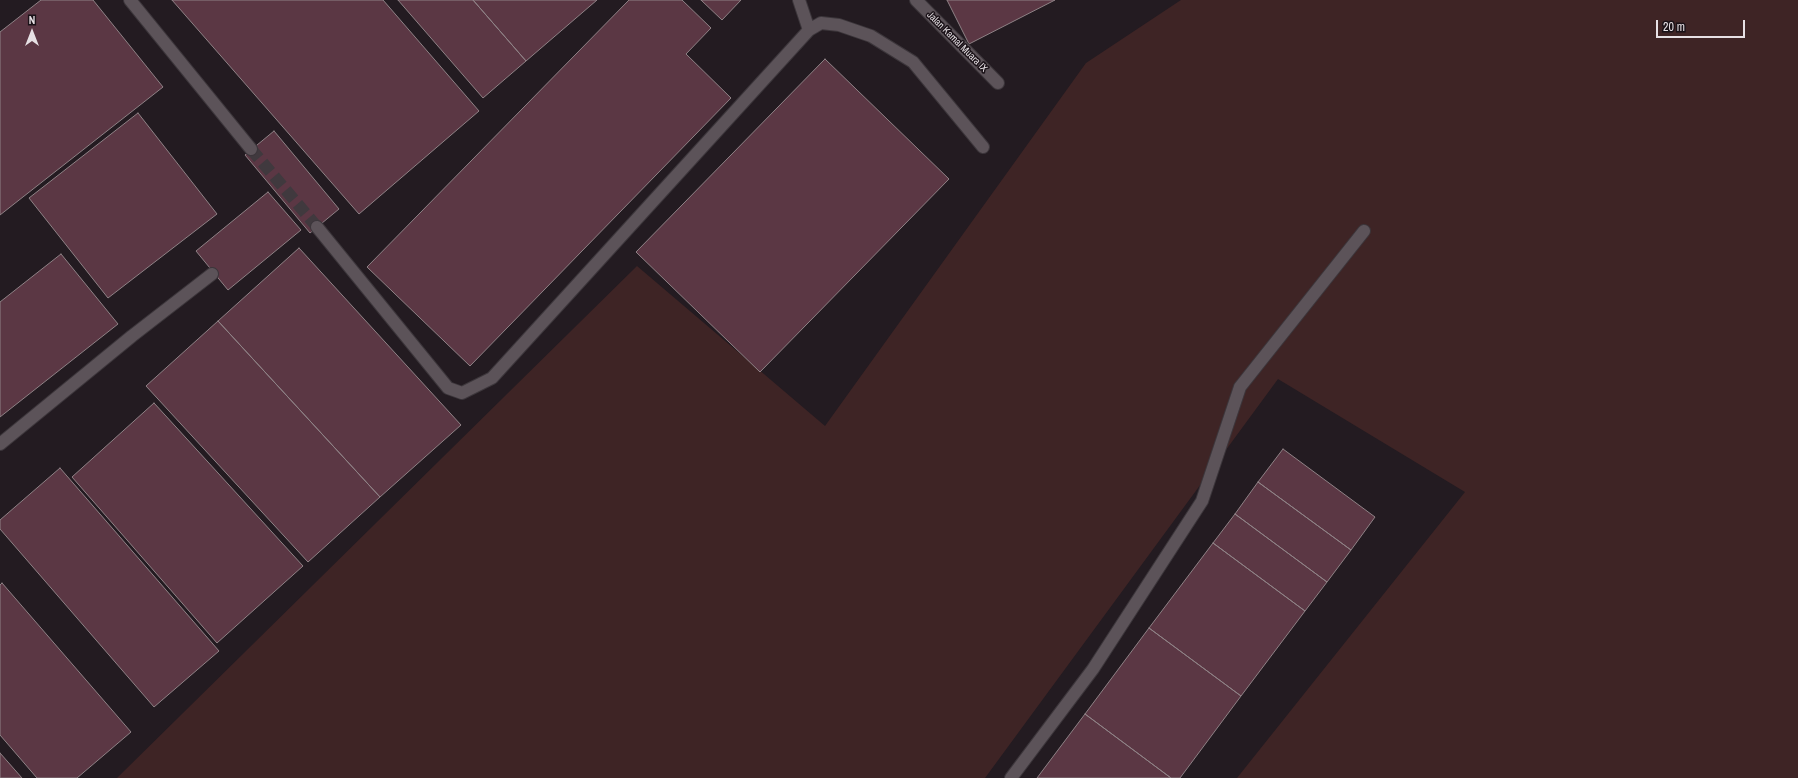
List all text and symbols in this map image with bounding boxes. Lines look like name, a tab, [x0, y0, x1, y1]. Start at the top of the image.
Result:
street label: Jalan Kamal Muara IX	[924, 9, 990, 75]
north arrow	[12, 12, 52, 52]
scale bar	[1658, 12, 1747, 38]
text: N	[29, 13, 35, 27]
text: 20 m	[1663, 19, 1685, 35]

